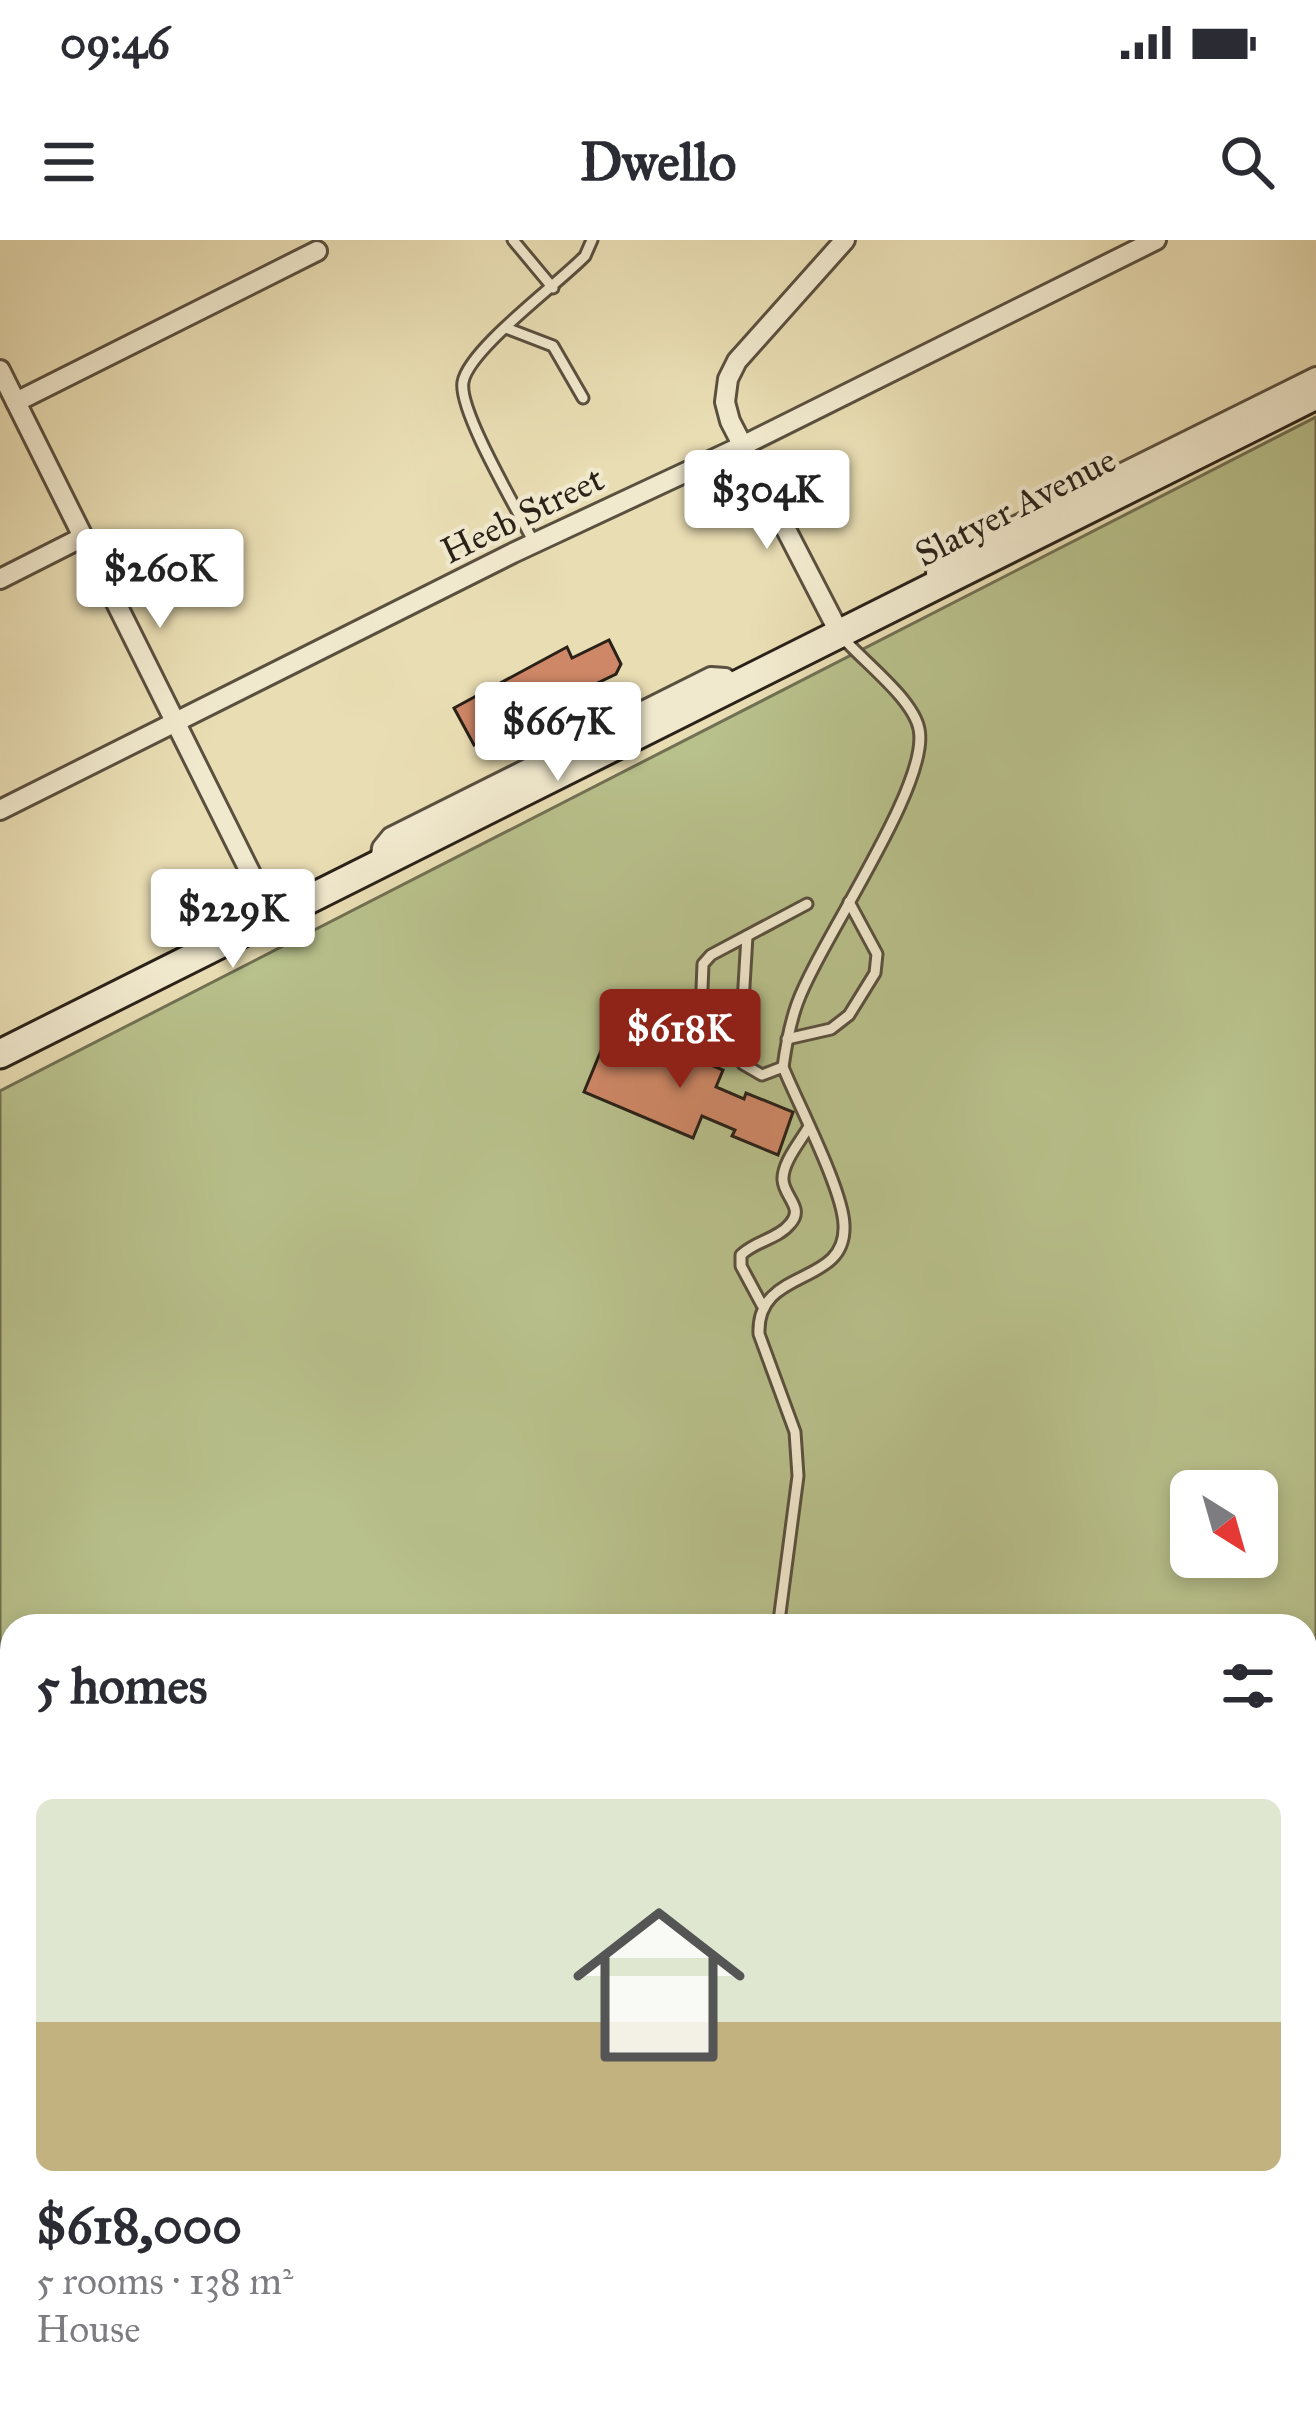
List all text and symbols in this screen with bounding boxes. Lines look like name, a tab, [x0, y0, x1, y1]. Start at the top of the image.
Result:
text: 09:46	[60, 15, 170, 70]
icon: menu	[36, 129, 102, 195]
text: Dwello	[580, 129, 736, 195]
icon: search	[1214, 129, 1280, 195]
street label: Slatyer Avenue	[908, 438, 1123, 576]
pin: $304K	[683, 450, 851, 552]
street label: Heeb Street	[434, 457, 611, 573]
text: $304K	[711, 465, 823, 513]
pin: $260K	[76, 529, 244, 631]
text: $260K	[103, 544, 217, 592]
pin: $667K	[474, 682, 642, 784]
text: $667K	[502, 697, 614, 745]
pin: $229K	[149, 869, 317, 971]
text: $229K	[178, 884, 288, 932]
pin: $618K	[596, 989, 764, 1091]
text: $618K	[627, 1004, 733, 1052]
north arrow	[1170, 1470, 1278, 1578]
map controls	[1170, 1470, 1278, 1578]
icon: filters	[1215, 1653, 1281, 1719]
text: 5 homes	[36, 1655, 207, 1717]
icon: home	[551, 1877, 767, 2093]
text: $618,000	[36, 2195, 242, 2257]
text: 5 rooms · 138 m²	[36, 2257, 293, 2305]
text: House	[36, 2305, 140, 2353]

